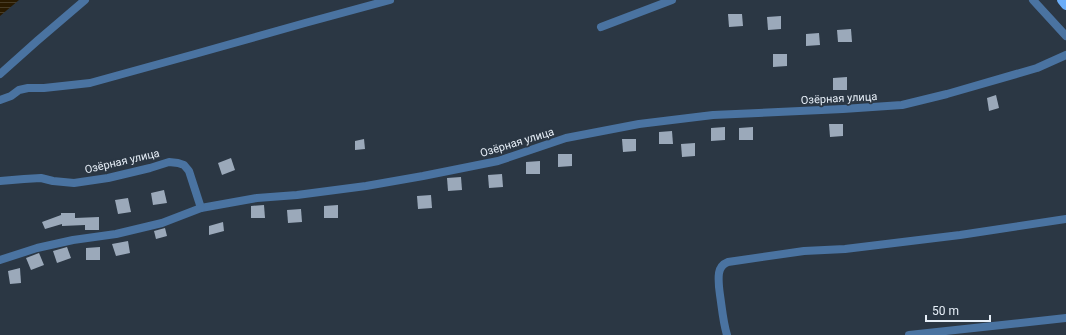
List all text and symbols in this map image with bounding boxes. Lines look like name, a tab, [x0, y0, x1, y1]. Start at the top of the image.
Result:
street label: Озёрная улица	[801, 90, 878, 107]
street label: Озёрная улица	[479, 125, 556, 160]
street label: Озёрная улица	[83, 147, 161, 176]
scale bar	[926, 297, 990, 323]
text: 50 m	[932, 304, 959, 318]

